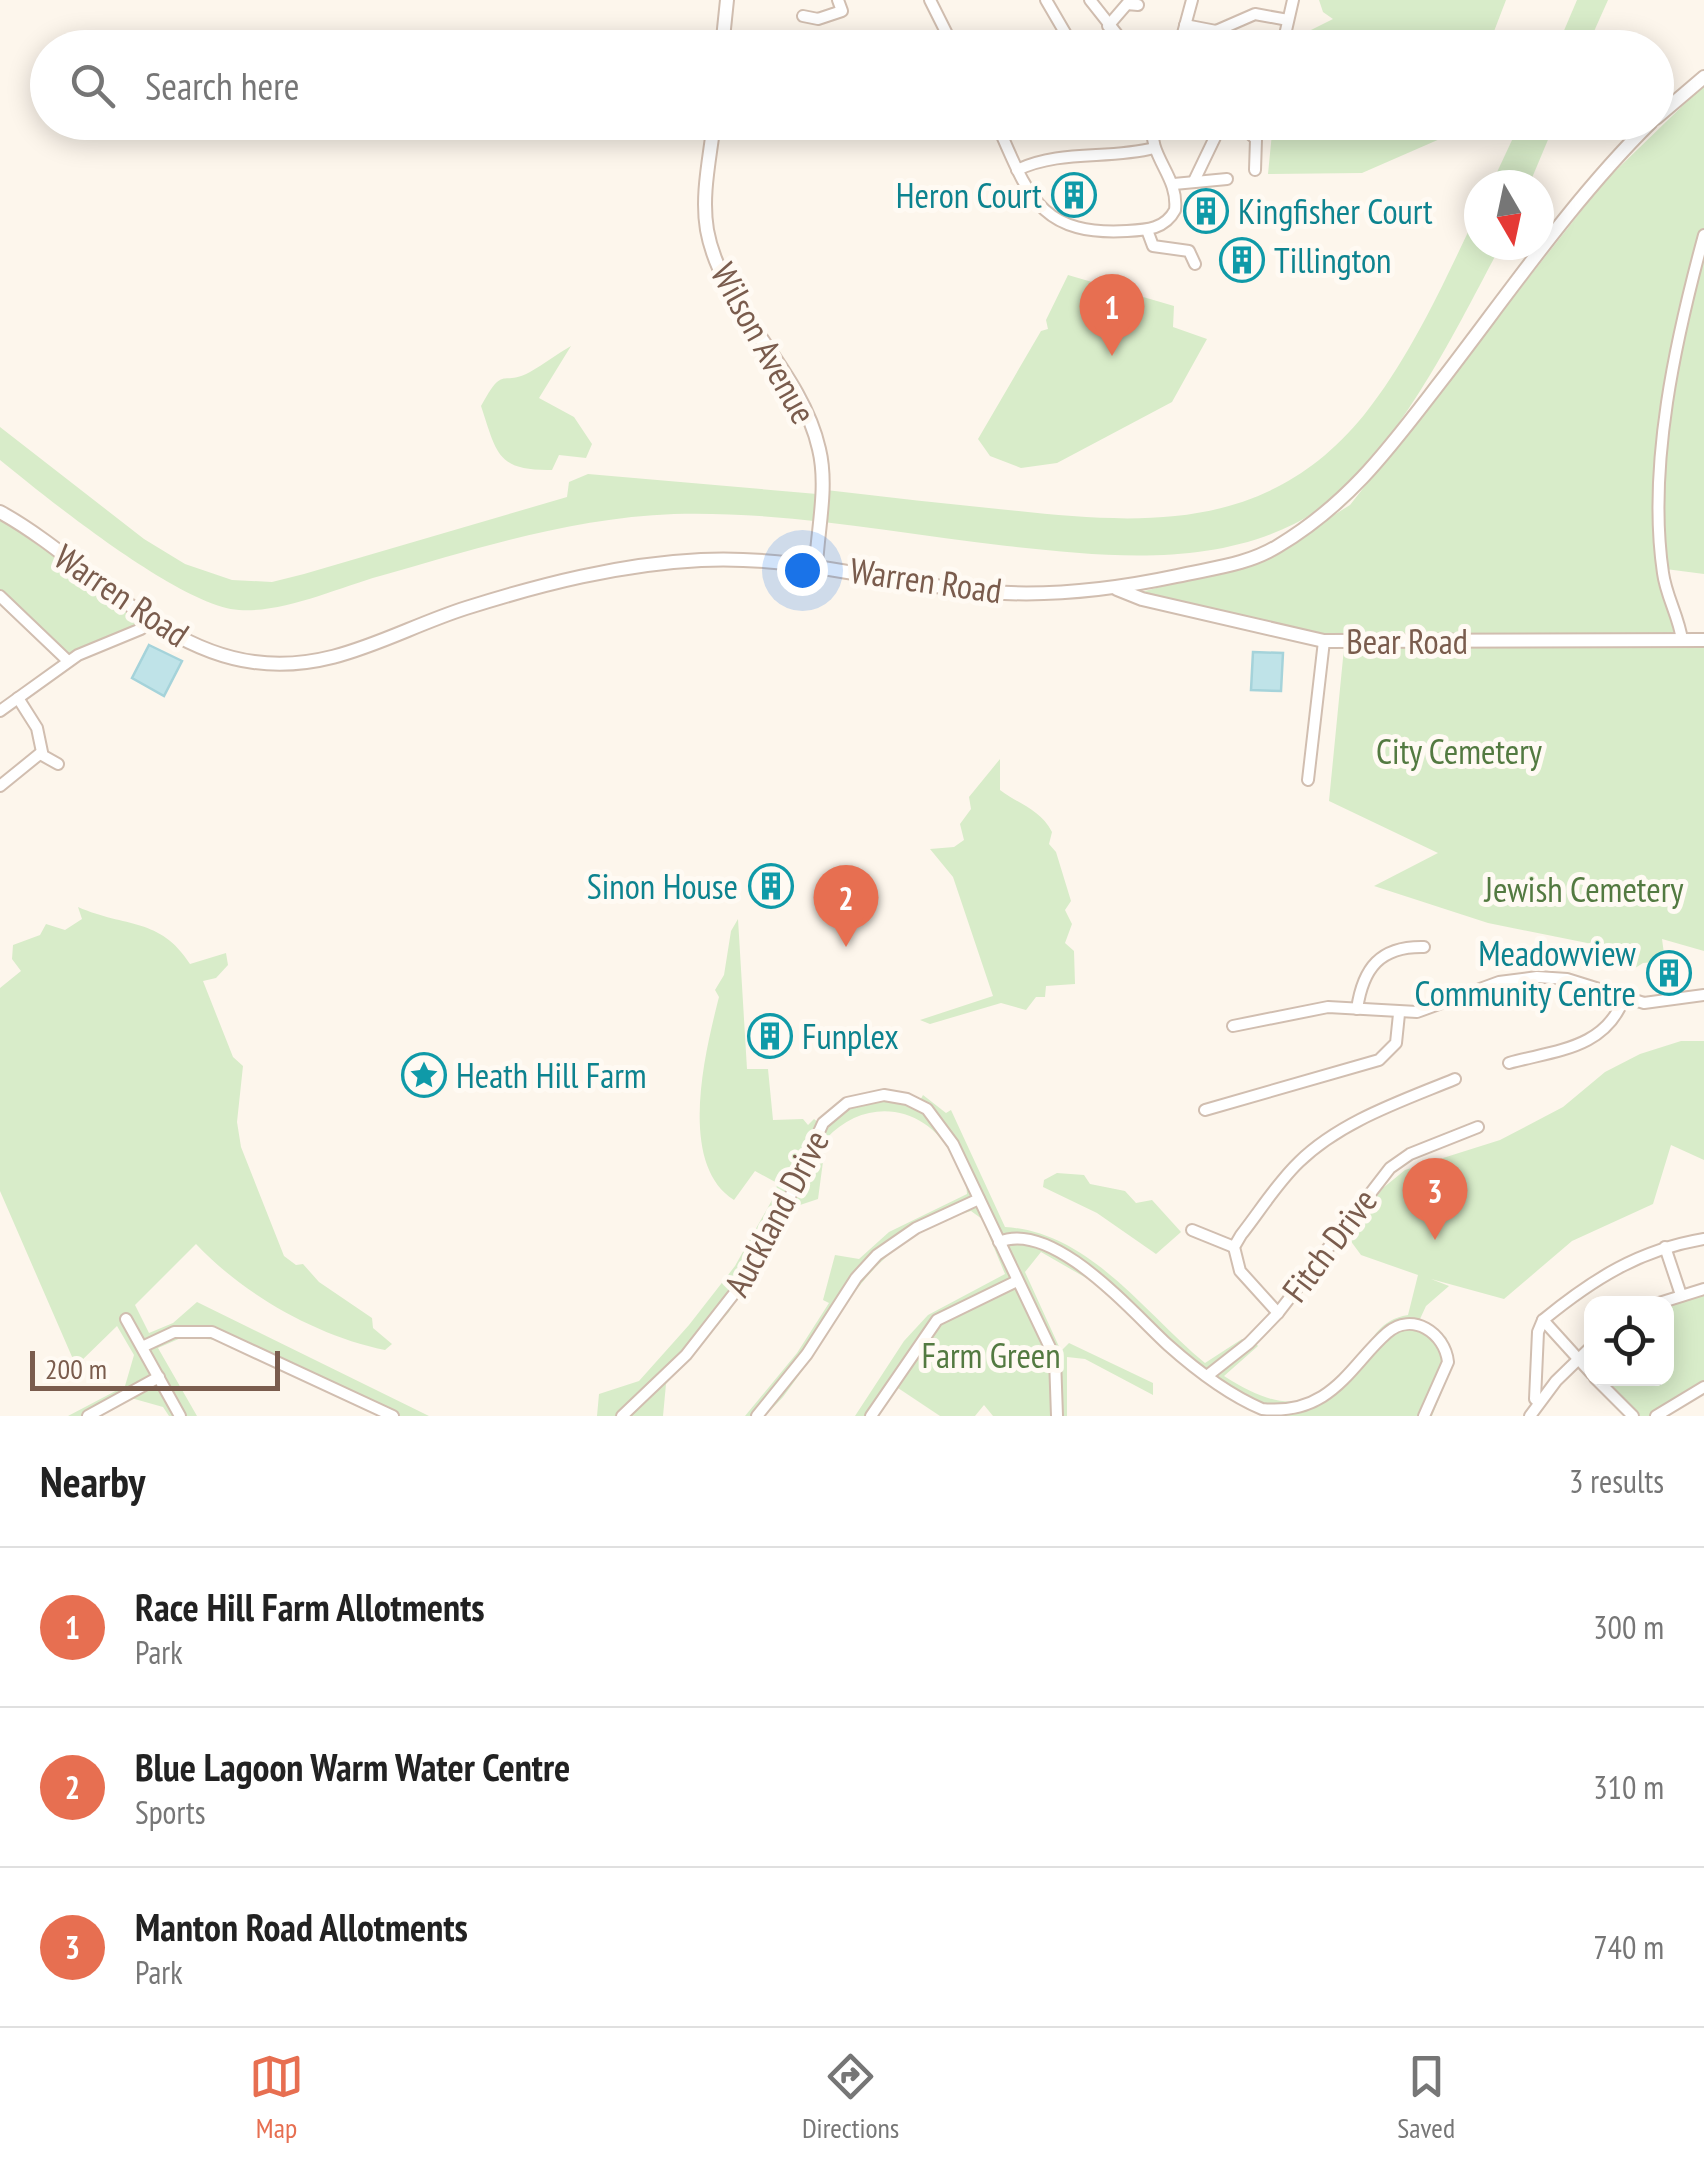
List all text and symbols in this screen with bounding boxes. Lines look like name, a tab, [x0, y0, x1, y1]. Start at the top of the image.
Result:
search box	[30, 30, 1674, 140]
icon: search	[65, 58, 120, 113]
text: Search here	[145, 61, 299, 110]
north arrow	[1464, 170, 1554, 260]
place label: Heron Court	[896, 172, 1042, 218]
building icon: Heron Court	[1051, 172, 1097, 218]
building icon: Kingfisher Court	[1183, 188, 1229, 234]
place label: Kingfisher Court	[1238, 188, 1433, 234]
building icon: Tillington	[1219, 237, 1265, 283]
place label: Tillington	[1274, 237, 1391, 283]
street label: Wilson Avenue	[701, 255, 827, 431]
pin: 1	[1080, 274, 1144, 356]
street label: Warren Road	[46, 533, 198, 657]
your location	[777, 545, 828, 596]
street label: Warren Road	[847, 547, 1005, 613]
street label: Bear Road	[1346, 618, 1468, 664]
park label: City Cemetery	[1376, 728, 1543, 774]
place label: Sinon House	[587, 863, 738, 909]
building icon: Sinon House	[748, 863, 794, 909]
pin: 2	[814, 864, 878, 947]
park label: Jewish Cemetery	[1484, 866, 1684, 912]
place label: Meadowview Community Centre	[1415, 930, 1636, 1016]
building icon: Meadowview Community Centre	[1646, 950, 1692, 996]
building icon: Funplex	[747, 1013, 793, 1059]
place label: Funplex	[802, 1013, 899, 1059]
place icon: Heath Hill Farm	[401, 1052, 447, 1098]
place label: Heath Hill Farm	[456, 1052, 647, 1098]
street label: Auckland Drive	[713, 1122, 839, 1304]
pin: 3	[1402, 1158, 1468, 1240]
street label: Fitch Drive	[1271, 1179, 1387, 1311]
map controls	[1584, 1296, 1674, 1386]
button: locate	[1584, 1296, 1674, 1386]
park label: Farm Green	[921, 1332, 1061, 1378]
scale bar	[30, 1346, 280, 1390]
text: 200 m	[45, 1350, 107, 1387]
text: Nearby	[40, 1454, 145, 1509]
text: 3 results	[1569, 1460, 1664, 1502]
text: Race Hill Farm Allotments	[135, 1582, 485, 1631]
text: 1	[65, 1606, 80, 1648]
text: 300 m	[1593, 1606, 1664, 1648]
text: Park	[135, 1631, 183, 1673]
text: Blue Lagoon Warm Water Centre	[135, 1742, 570, 1791]
text: 2	[65, 1766, 80, 1808]
text: 310 m	[1593, 1766, 1664, 1808]
text: Sports	[135, 1791, 206, 1833]
text: Manton Road Allotments	[135, 1902, 468, 1951]
text: 3	[65, 1926, 80, 1968]
text: 740 m	[1593, 1926, 1664, 1968]
text: Park	[135, 1951, 183, 1993]
tab: Map	[249, 2049, 304, 2146]
tab: Directions	[802, 2049, 899, 2146]
tab: Saved	[1397, 2049, 1455, 2146]

